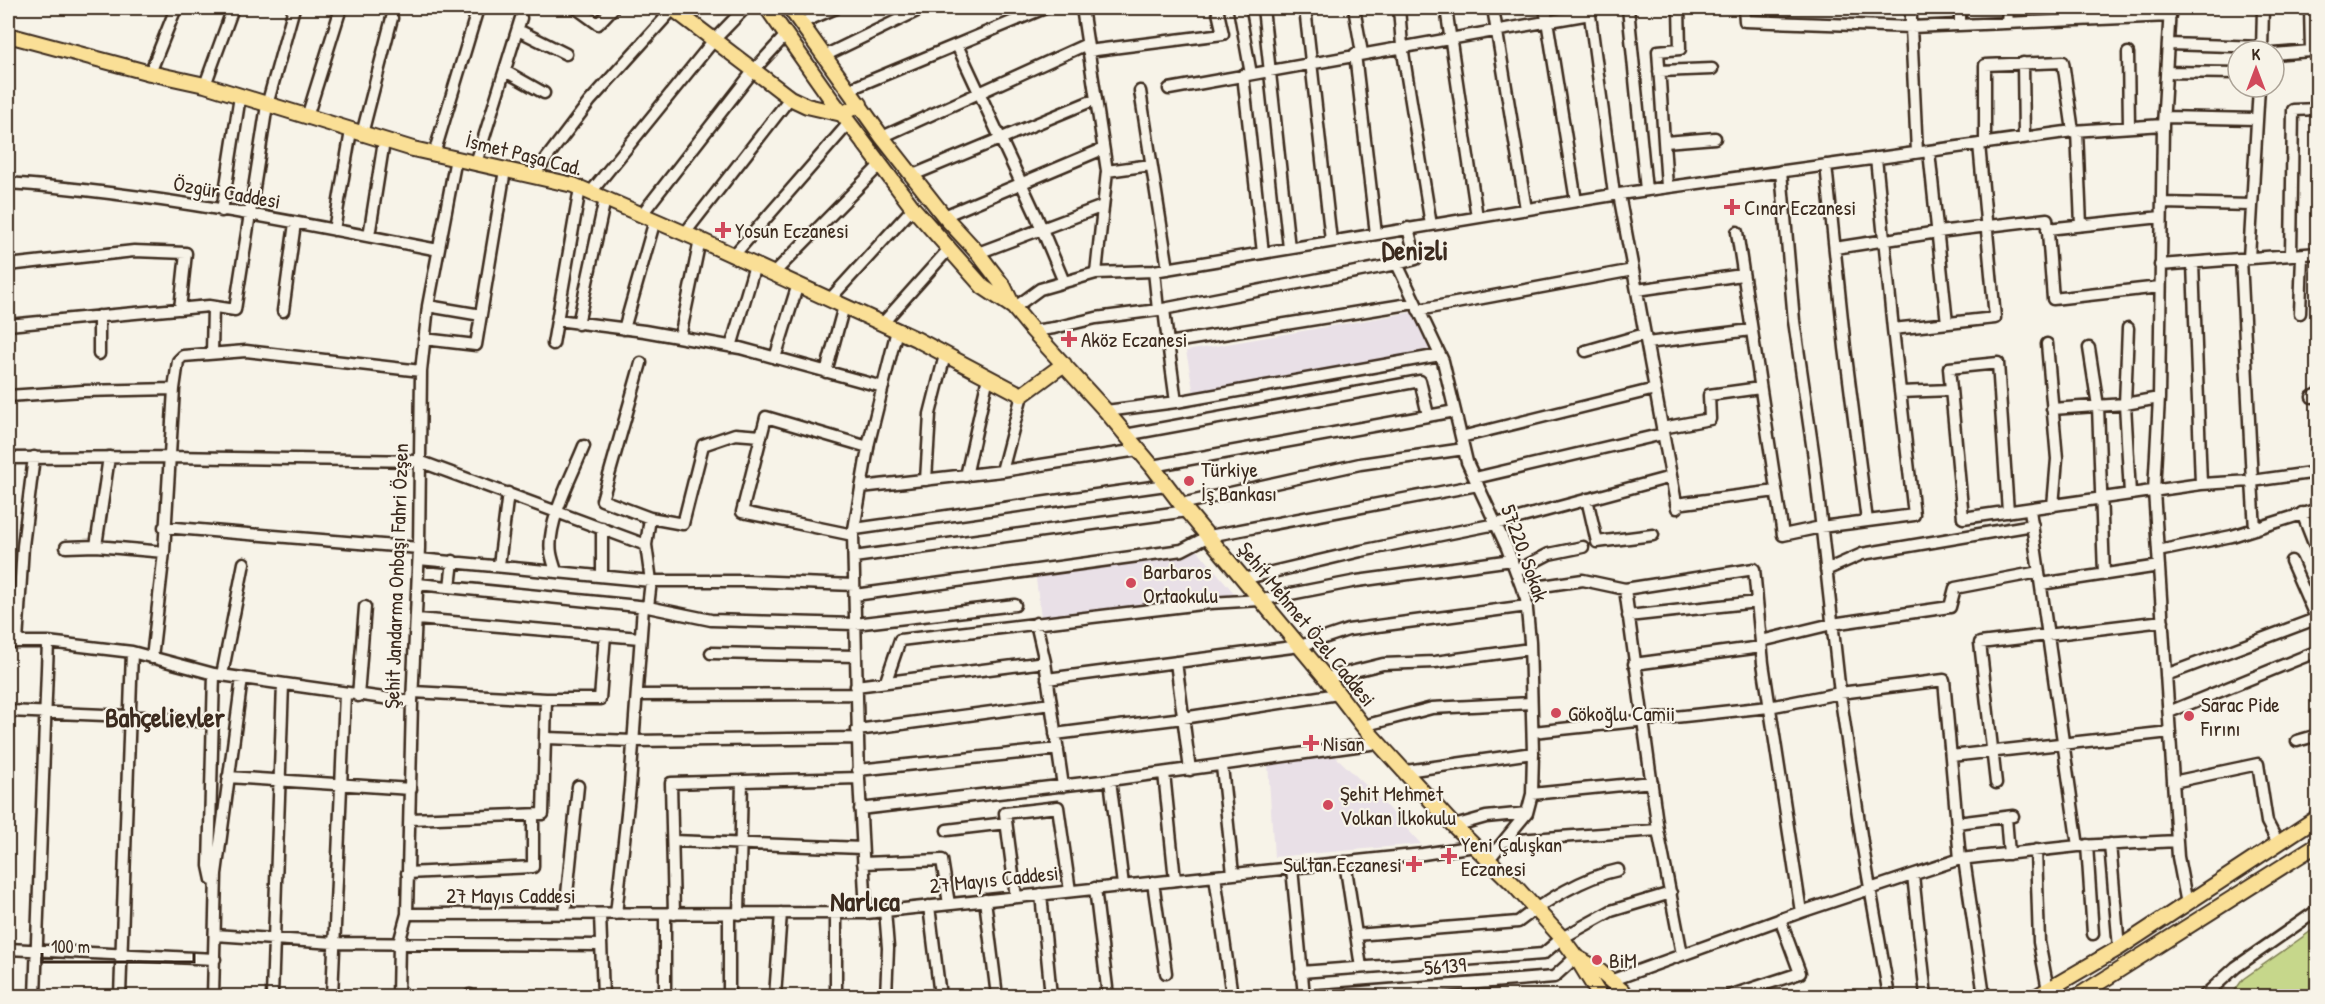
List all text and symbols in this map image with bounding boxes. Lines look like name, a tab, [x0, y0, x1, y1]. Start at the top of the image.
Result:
north arrow	[2226, 39, 2286, 99]
text: K	[2252, 43, 2261, 65]
street label: İsmet Paşa Cad.	[462, 125, 586, 183]
street label: Özgür Caddesi	[171, 168, 283, 216]
place label: Cınar Eczanesi	[1744, 193, 1856, 222]
marker: Cınar Eczanesi	[1725, 200, 1739, 214]
place label: Yosun Eczanesi	[735, 216, 849, 245]
marker: Yosun Eczanesi	[716, 223, 730, 237]
district label: Denizli	[1382, 232, 1448, 268]
place label: Aköz Eczanesi	[1081, 325, 1188, 354]
marker: Aköz Eczanesi	[1062, 332, 1076, 346]
street label: Şehit Jandarma Onbaşı Fahri Özşen	[377, 443, 415, 709]
place label: Türkiye İş Bankası	[1201, 455, 1277, 508]
marker: Türkiye İş Bankası	[1182, 474, 1196, 488]
street label: 57220. Sokak	[1494, 500, 1556, 606]
street label: Şehit Mehmet Özel Caddesi	[1231, 535, 1383, 713]
place label: Barbaros Ortaokulu	[1143, 557, 1218, 610]
marker: Barbaros Ortaokulu	[1124, 576, 1138, 590]
place label: Sarac Pide Fırını	[2200, 690, 2280, 743]
district label: Bahçelievler	[105, 699, 226, 735]
place label: Gökoğlu Camii	[1568, 699, 1675, 728]
marker: Gökoğlu Camii	[1549, 706, 1563, 720]
marker: Sarac Pide Fırını	[2182, 709, 2196, 723]
place label: Nisan	[1323, 729, 1365, 758]
marker: Nisan	[1304, 736, 1318, 750]
place label: Şehit Mehmet Volkan İlkokulu	[1340, 779, 1457, 832]
marker: Şehit Mehmet Volkan İlkokulu	[1321, 798, 1335, 812]
place label: Yeni Çalışkan Eczanesi	[1461, 830, 1562, 883]
marker: Yeni Çalışkan Eczanesi	[1442, 849, 1456, 863]
place label: Sultan Eczanesi	[1283, 850, 1402, 879]
marker: Sultan Eczanesi	[1407, 857, 1421, 871]
street label: 27 Mayıs Caddesi	[928, 858, 1060, 900]
street label: 27 Mayıs Caddesi	[446, 881, 576, 910]
district label: Narlıca	[830, 883, 900, 919]
scale bar	[42, 926, 194, 964]
text: 100 m	[51, 934, 90, 959]
place label: BiM	[1609, 946, 1637, 975]
street label: 56139	[1423, 950, 1467, 982]
marker: BiM	[1590, 953, 1604, 967]

